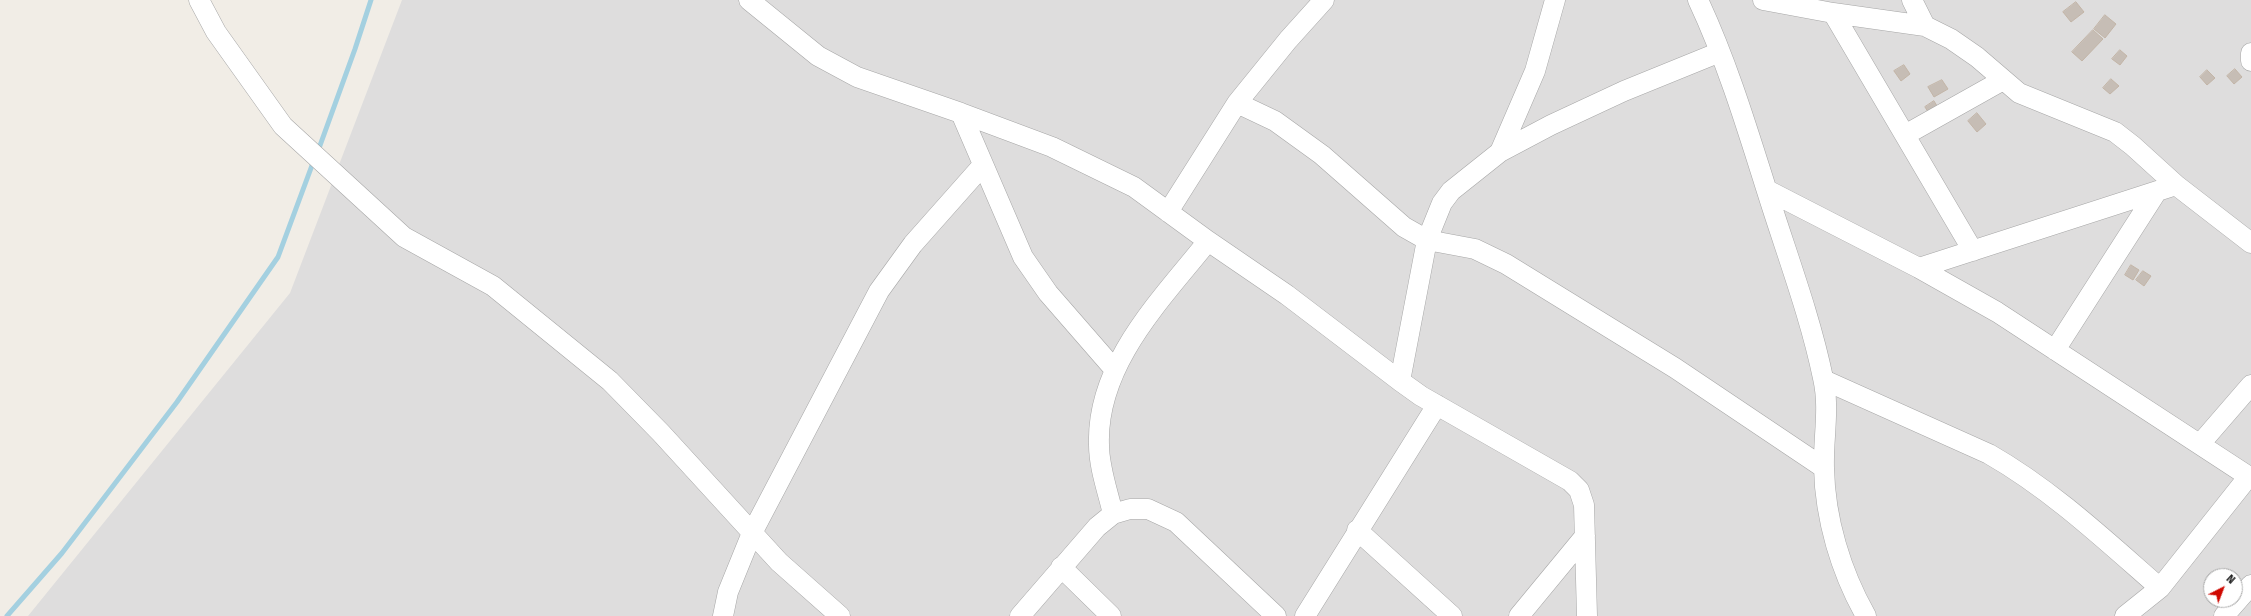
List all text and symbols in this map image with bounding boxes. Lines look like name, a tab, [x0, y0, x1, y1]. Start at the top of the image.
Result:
north arrow	[2203, 568, 2243, 608]
text: N	[2224, 572, 2238, 587]

